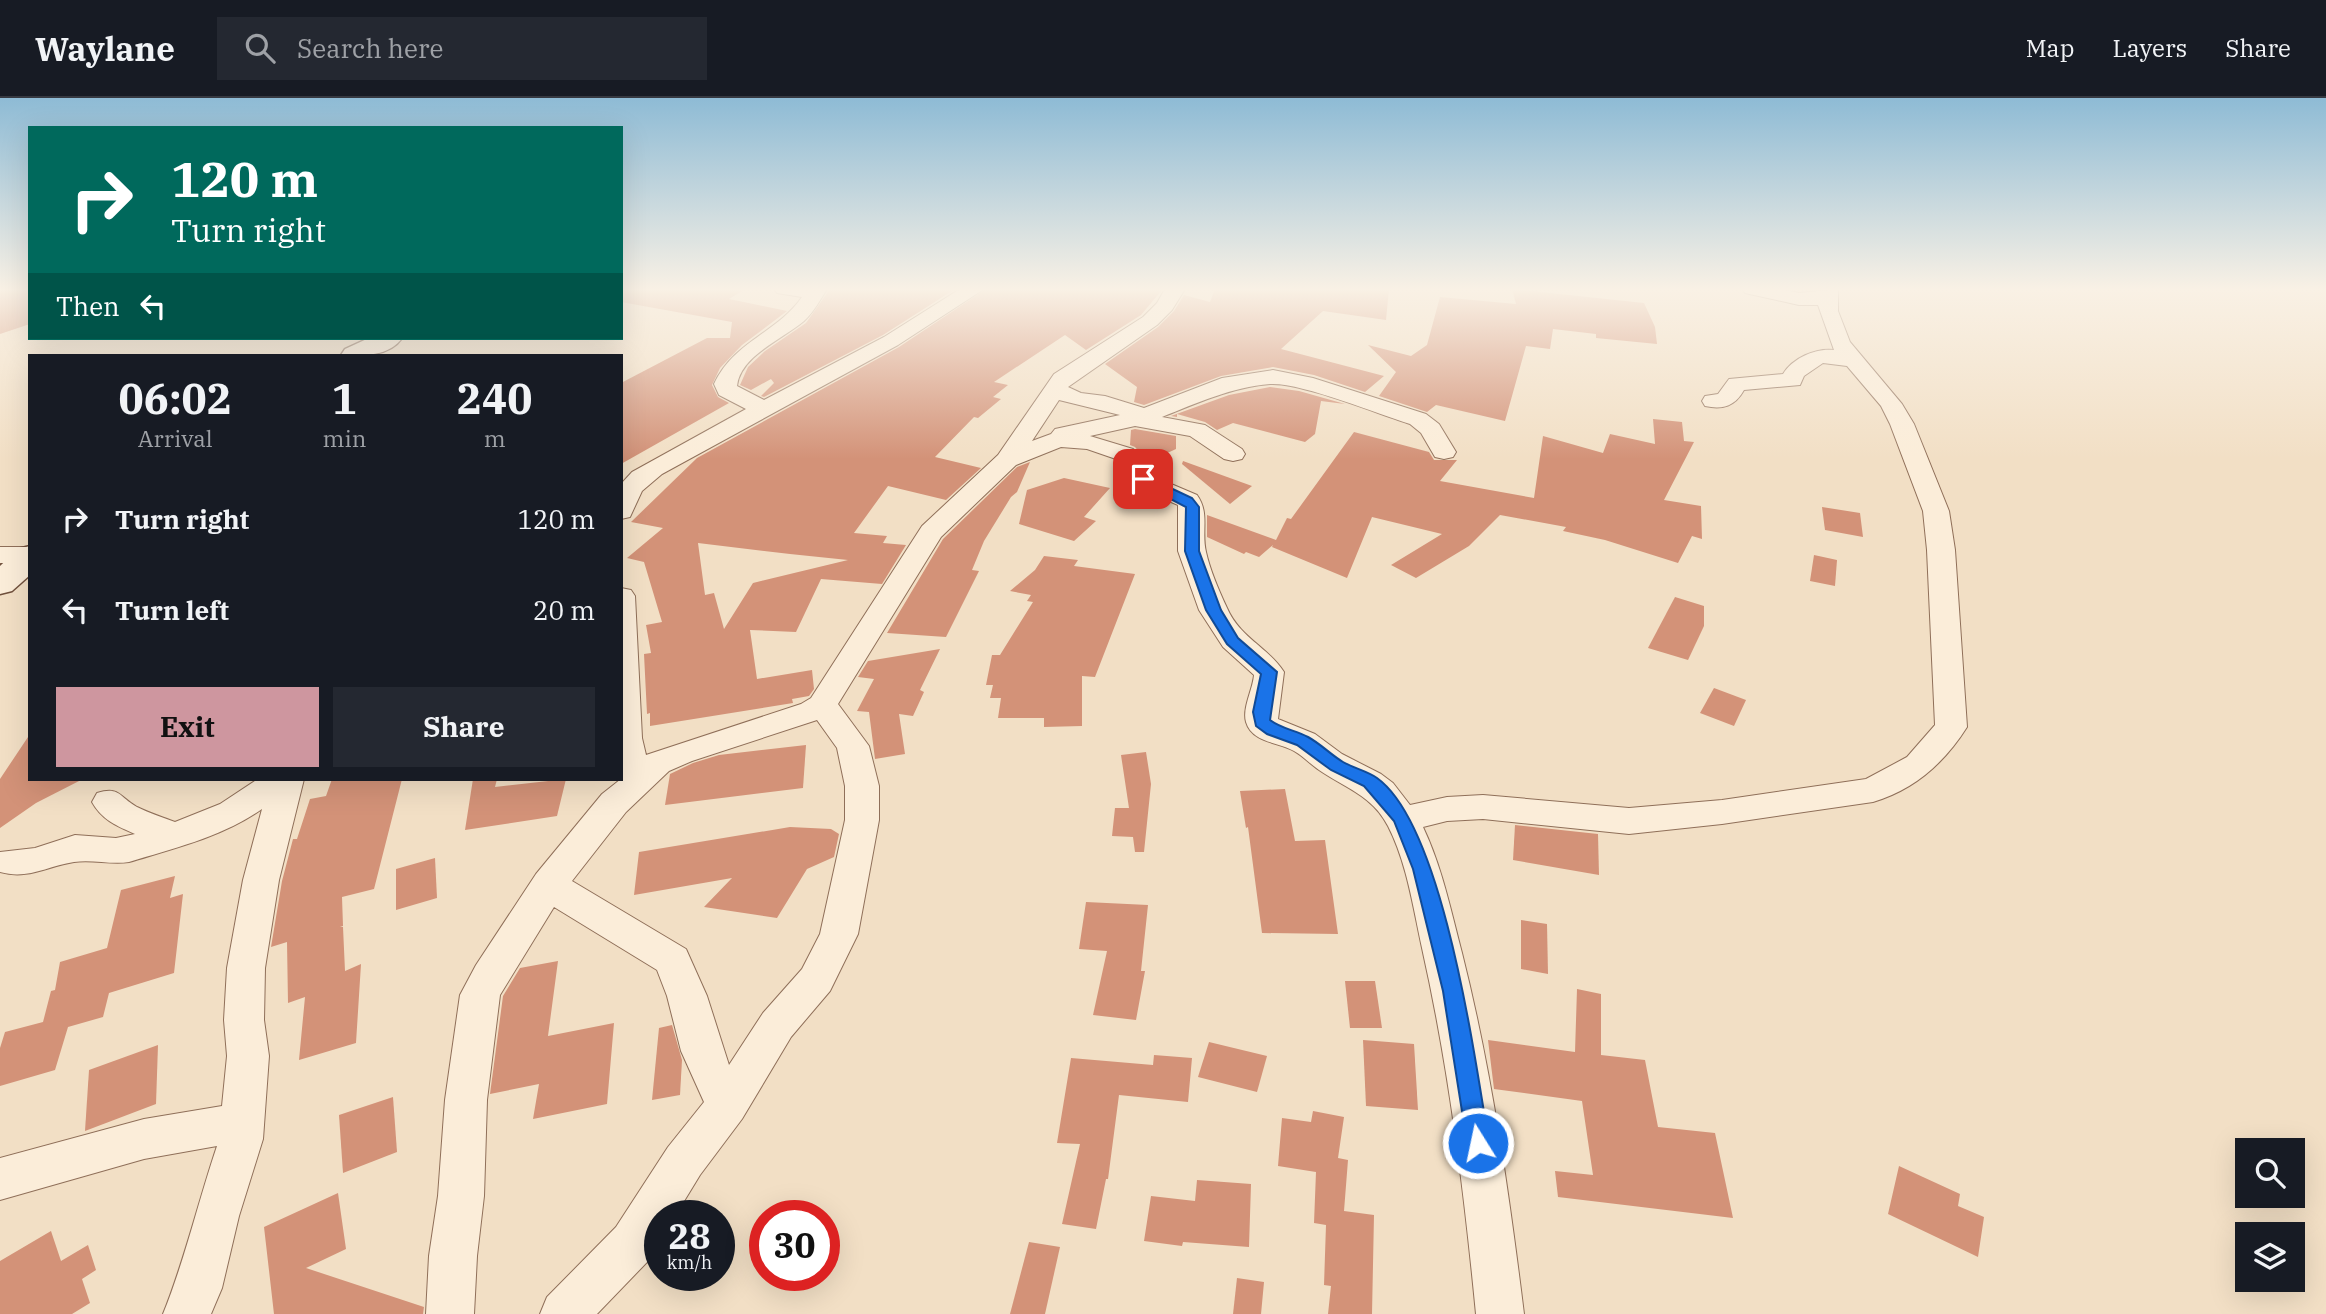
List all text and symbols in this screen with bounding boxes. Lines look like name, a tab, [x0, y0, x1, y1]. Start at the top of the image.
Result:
search box	[217, 17, 707, 80]
text: Waylane	[35, 27, 175, 70]
icon: search	[241, 29, 279, 67]
text: Search here	[297, 31, 443, 65]
text: Map	[2026, 32, 2074, 64]
text: Layers	[2112, 32, 2187, 64]
text: Share	[2225, 32, 2291, 64]
text: 120 m	[171, 147, 318, 210]
icon: right	[56, 154, 147, 245]
text: Turn right	[171, 209, 326, 251]
icon: left	[134, 287, 172, 325]
text: Then	[56, 289, 120, 323]
text: 06:02	[118, 371, 232, 426]
text: 1	[332, 371, 357, 426]
text: 240	[457, 371, 532, 426]
text: Arrival	[138, 423, 213, 453]
text: min	[323, 423, 366, 453]
text: m	[484, 423, 506, 453]
pin	[1113, 449, 1173, 509]
icon: arrive	[1124, 460, 1162, 498]
icon: right	[56, 500, 94, 538]
text: Turn right	[115, 502, 249, 536]
text: 120 m	[517, 502, 595, 536]
icon: left	[56, 591, 94, 629]
text: Turn left	[115, 593, 229, 627]
text: 20 m	[533, 593, 595, 627]
button: Exit	[56, 687, 319, 767]
button: Share	[333, 687, 595, 767]
position arrow	[1441, 1106, 1515, 1180]
map controls	[2235, 1138, 2305, 1292]
button: search	[2235, 1138, 2305, 1208]
speed limit sign: 30	[749, 1200, 840, 1291]
text: 28	[668, 1213, 711, 1259]
button: layers	[2235, 1222, 2305, 1292]
text: km/h	[667, 1251, 712, 1274]

